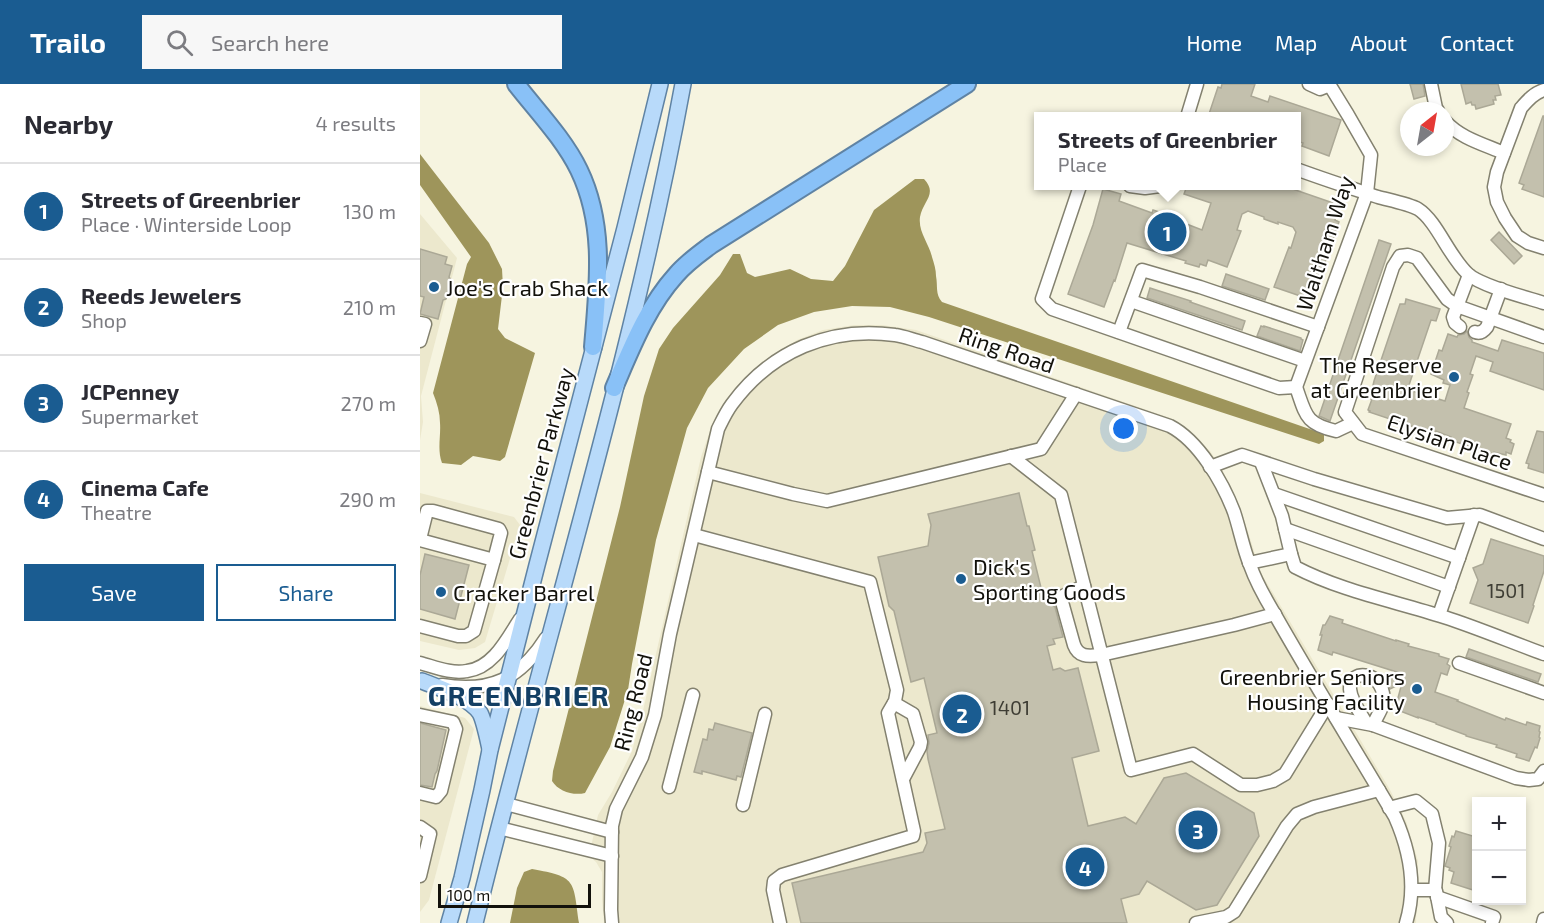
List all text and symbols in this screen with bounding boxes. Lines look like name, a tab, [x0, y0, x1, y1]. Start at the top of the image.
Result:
search box	[142, 15, 562, 69]
text: Trailo	[30, 25, 106, 59]
icon: search	[163, 26, 196, 59]
text: Search here	[211, 29, 329, 55]
text: Home	[1186, 30, 1242, 55]
text: Map	[1275, 30, 1317, 55]
text: About	[1350, 30, 1407, 55]
text: Contact	[1440, 30, 1514, 55]
north arrow	[1400, 102, 1454, 156]
text: Nearby	[24, 108, 113, 139]
text: 4 results	[316, 111, 396, 135]
popup	[1034, 112, 1301, 190]
text: Streets of Greenbrier	[1058, 126, 1277, 152]
text: Place	[1058, 152, 1107, 176]
street label: Waltham Way	[1290, 172, 1358, 314]
text: Streets of Greenbrier	[81, 186, 300, 212]
text: 1	[39, 199, 48, 223]
text: 130 m	[343, 199, 396, 223]
pin: 1	[1148, 210, 1186, 254]
text: Place · Winterside Loop	[81, 212, 292, 236]
place label: Joe's Crab Shack	[446, 274, 608, 300]
marker: Joe's Crab Shack	[427, 280, 441, 294]
text: Reeds Jewelers	[81, 282, 241, 308]
text: 2	[38, 295, 49, 319]
text: 210 m	[343, 295, 396, 319]
text: Shop	[81, 308, 127, 332]
street label: Ring Road	[956, 320, 1058, 378]
place label: The Reserve at Greenbrier	[1310, 351, 1442, 402]
street label: Greenbrier Parkway	[502, 364, 578, 562]
marker: The Reserve at Greenbrier	[1447, 370, 1461, 384]
text: JCPenney	[81, 378, 179, 404]
text: 3	[38, 391, 49, 415]
text: 270 m	[340, 391, 396, 415]
text: Supermarket	[81, 404, 199, 428]
street label: Elysian Place	[1384, 407, 1516, 475]
your location	[1109, 414, 1138, 443]
text: Cinema Cafe	[81, 474, 209, 500]
text: 4	[37, 487, 50, 511]
text: 290 m	[339, 487, 396, 511]
text: Theatre	[81, 500, 152, 524]
place label: Dick's Sporting Goods	[973, 553, 1126, 604]
button: Save	[24, 564, 204, 621]
button: Share	[216, 564, 396, 621]
marker: Dick's Sporting Goods	[954, 572, 968, 586]
house number: 1501	[1487, 578, 1525, 602]
place label: Cracker Barrel	[453, 579, 595, 605]
marker: Cracker Barrel	[434, 585, 448, 599]
street label: Ring Road	[607, 650, 657, 754]
place label: Greenbrier Seniors Housing Facility	[1219, 663, 1405, 714]
district label: GREENBRIER	[428, 678, 610, 712]
marker: Greenbrier Seniors Housing Facility	[1410, 682, 1424, 696]
pin: 2	[942, 692, 982, 736]
house number: 1401	[990, 695, 1030, 719]
map controls	[1472, 797, 1526, 905]
button: +	[1472, 797, 1526, 851]
pin: 3	[1178, 808, 1218, 852]
pin: 4	[1066, 844, 1104, 890]
button: −	[1472, 851, 1526, 905]
scale bar	[438, 881, 591, 908]
text: 100 m	[447, 885, 490, 904]

